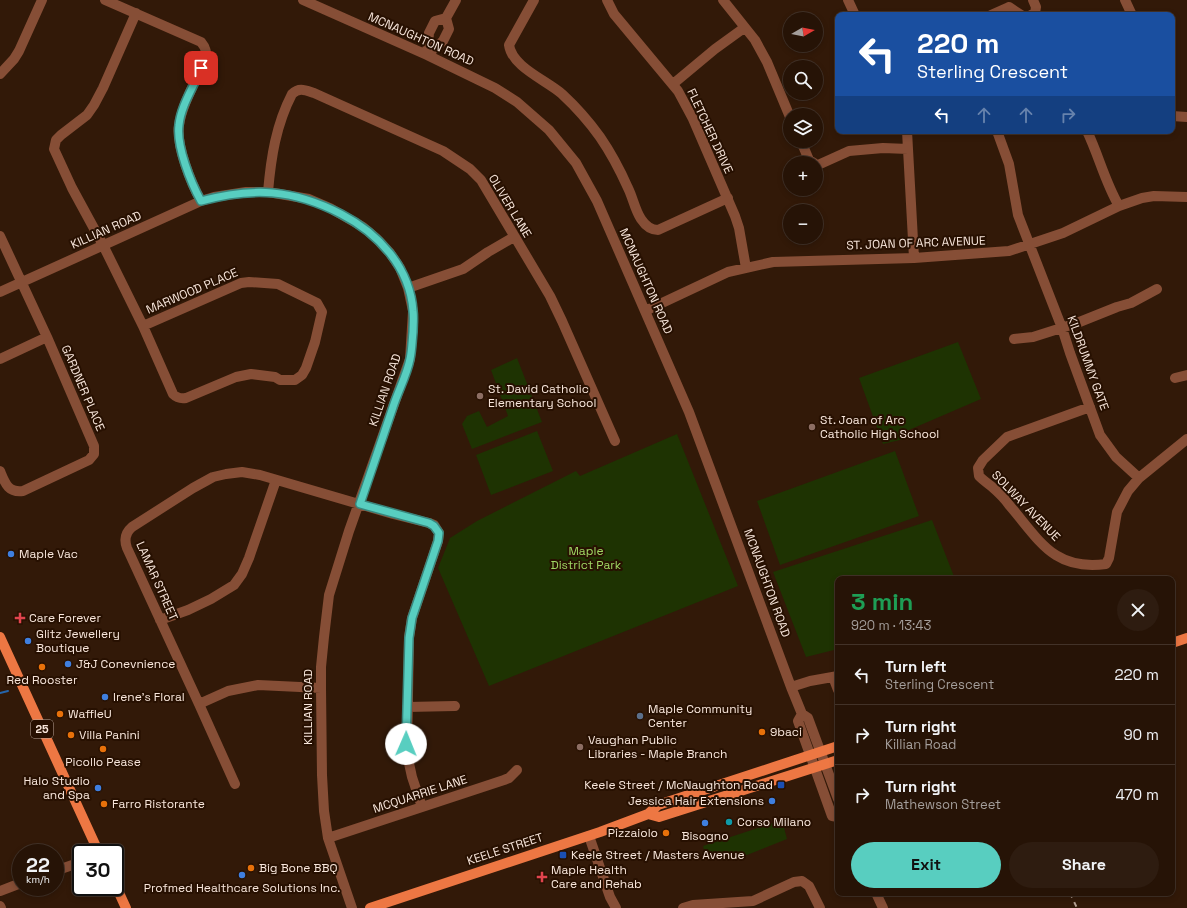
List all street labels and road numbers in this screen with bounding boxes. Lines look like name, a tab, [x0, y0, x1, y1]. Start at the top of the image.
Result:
street label: MCNAUGHTON ROAD	[366, 9, 476, 70]
street label: FLETCHER DRIVE	[683, 86, 737, 176]
street label: OLIVER LANE	[485, 171, 535, 241]
street label: KILLIAN ROAD	[68, 207, 144, 253]
street label: MCNAUGHTON ROAD	[616, 226, 677, 336]
street label: ST. JOAN OF ARC AVENUE	[846, 233, 986, 253]
street label: MARWOOD PLACE	[144, 264, 241, 318]
street label: KILDRUMMY GATE	[1063, 313, 1113, 413]
street label: GARDNER PLACE	[58, 343, 108, 434]
street label: KILLIAN ROAD	[365, 351, 405, 428]
street label: SOLWAY AVENUE	[988, 467, 1064, 545]
street label: MCNAUGHTON ROAD	[740, 527, 794, 639]
street label: LAMAR STREET	[132, 539, 182, 623]
street label: KILLIAN ROAD	[300, 669, 316, 745]
road number: 25	[31, 720, 53, 738]
street label: MCQUARRIE LANE	[371, 771, 469, 817]
street label: KEELE STREET	[465, 829, 545, 869]

